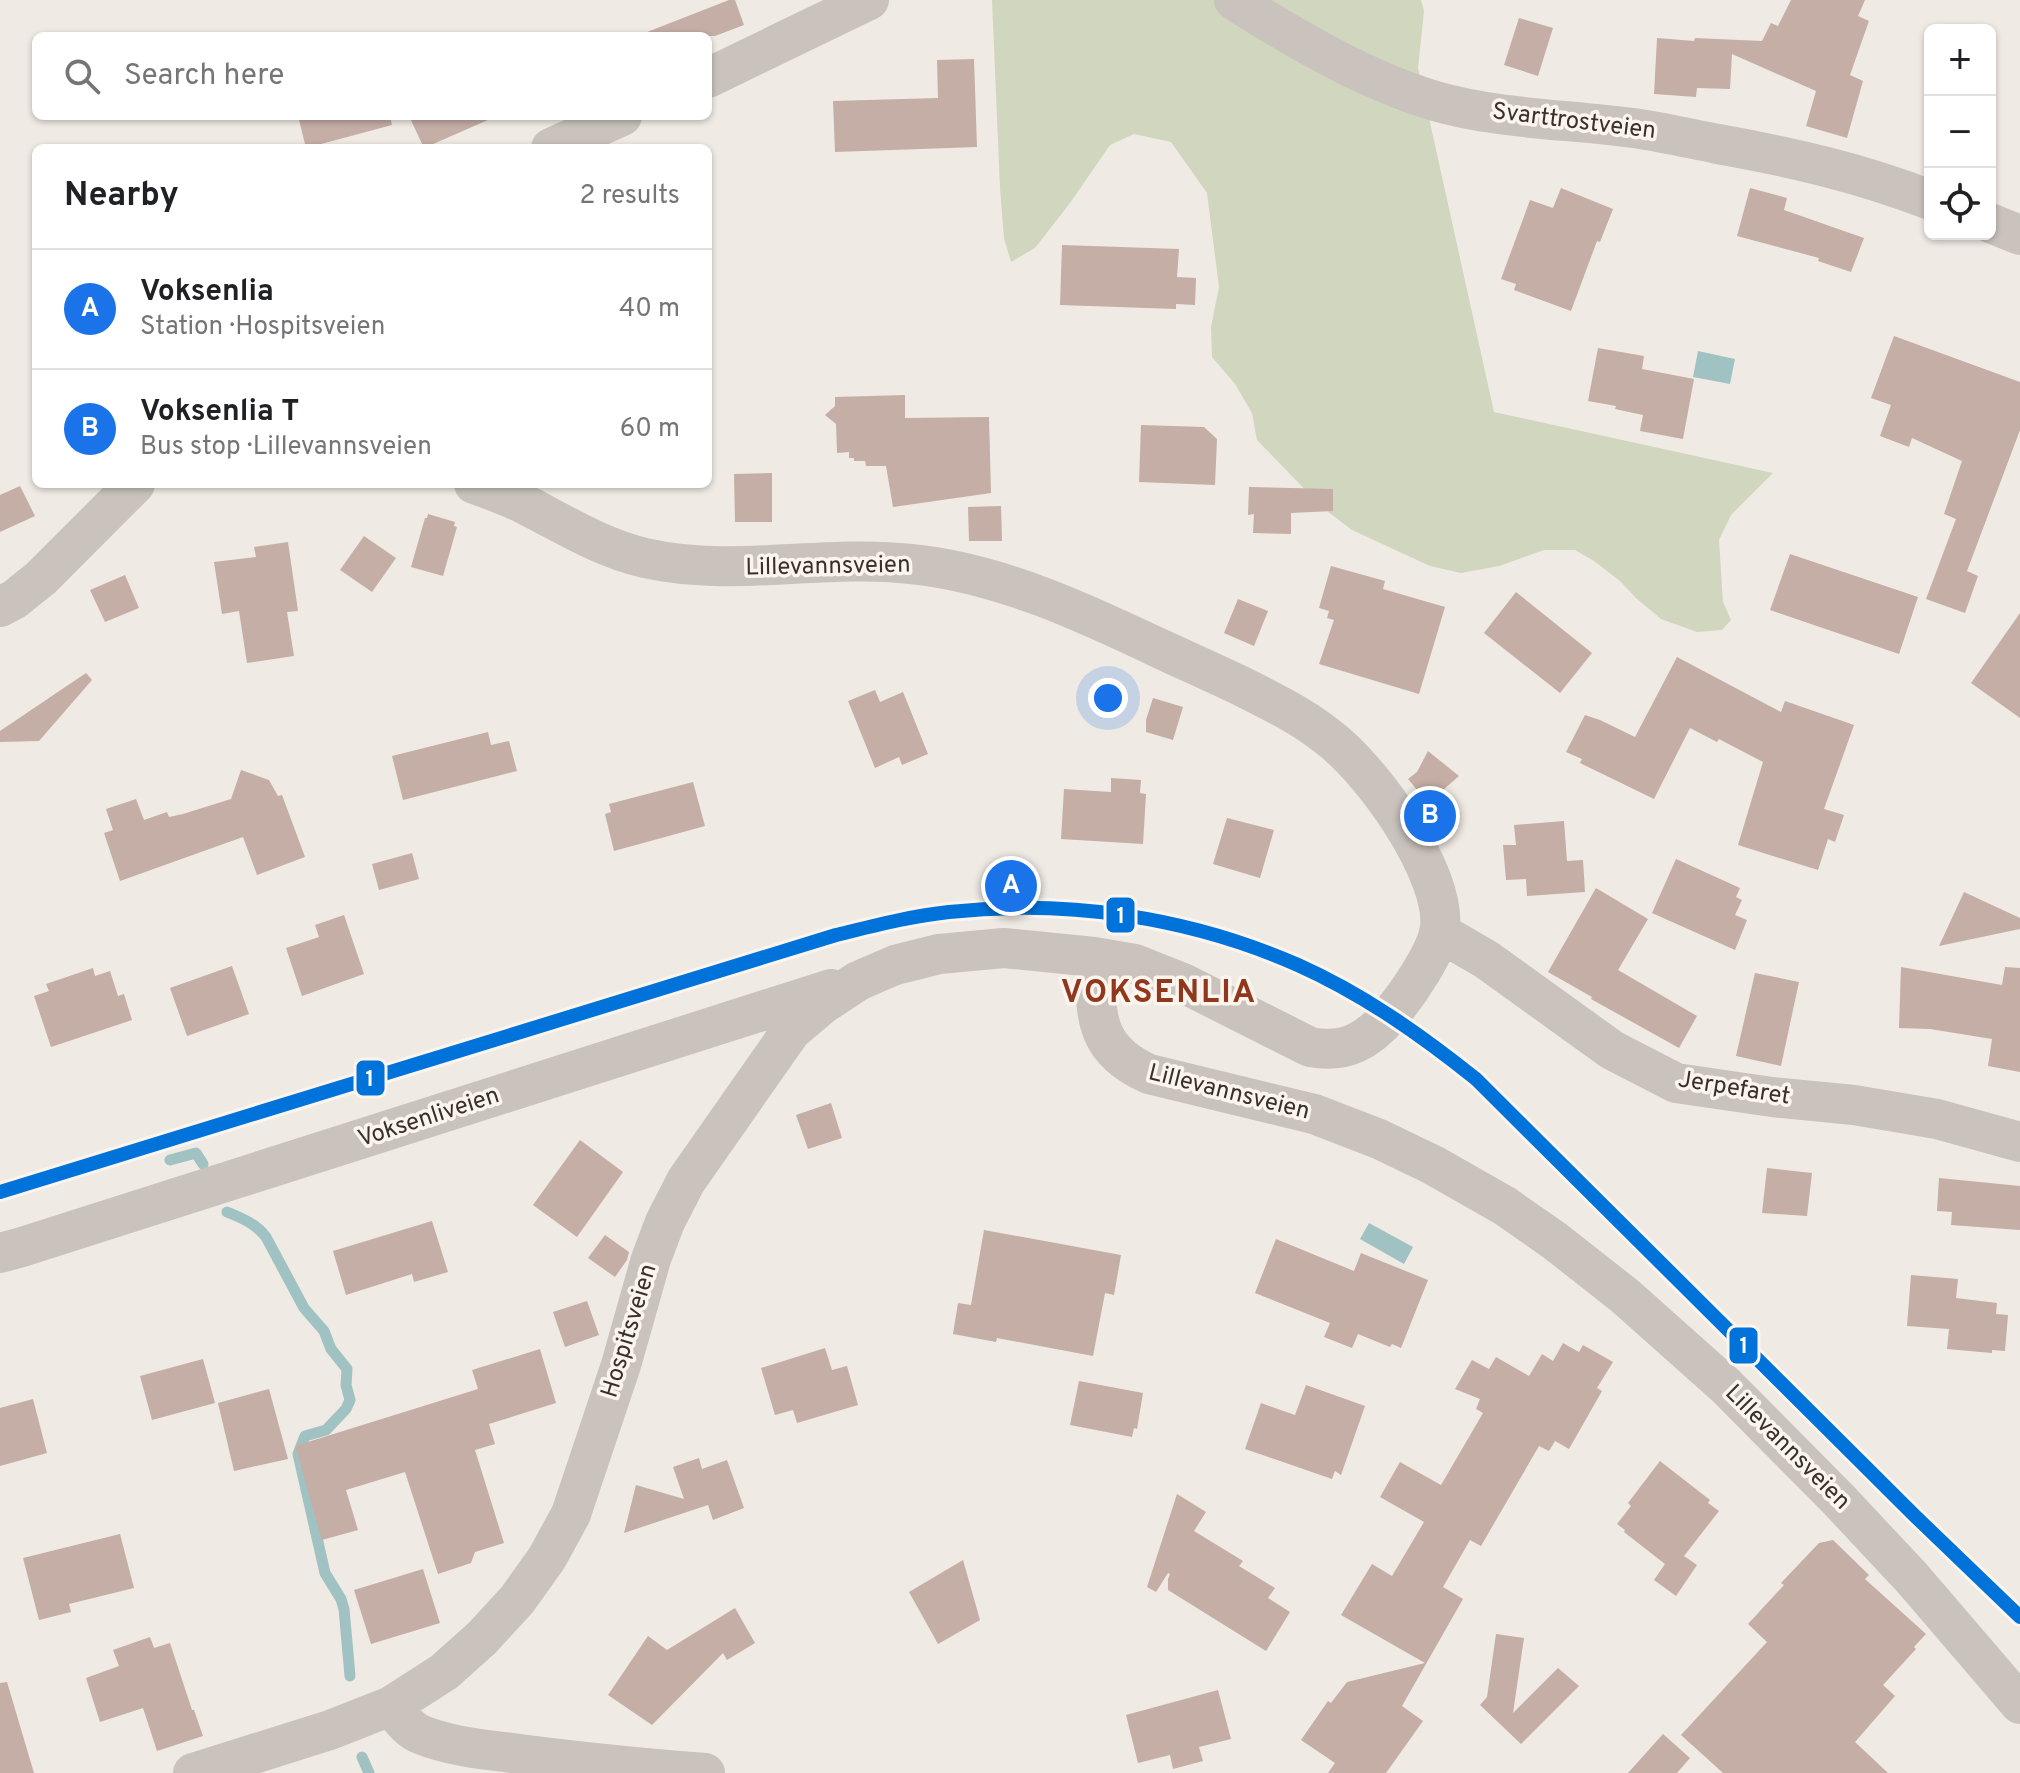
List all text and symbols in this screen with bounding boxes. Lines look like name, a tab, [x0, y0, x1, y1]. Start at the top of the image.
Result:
map controls	[1924, 24, 1996, 240]
button: +	[1924, 24, 1996, 96]
search box	[32, 32, 712, 120]
icon: search	[60, 54, 104, 98]
text: Search here	[124, 58, 284, 95]
button: −	[1924, 96, 1996, 168]
street label: Svarttrostveien	[1491, 97, 1657, 147]
button: locate	[1924, 168, 1996, 240]
text: Nearby	[64, 175, 179, 218]
text: 2 results	[580, 180, 680, 213]
text: Voksenlia	[140, 274, 274, 311]
text: A	[81, 293, 99, 326]
text: 40 m	[619, 293, 680, 326]
text: Station · Hospitsveien	[140, 311, 385, 344]
text: Voksenlia T	[140, 394, 299, 431]
text: B	[81, 413, 99, 446]
text: 60 m	[620, 413, 680, 446]
text: Bus stop · Lillevannsveien	[140, 431, 432, 464]
street label: Lillevannsveien	[745, 551, 911, 583]
your location	[1088, 678, 1128, 718]
pin: B	[1404, 786, 1456, 846]
pin: A	[985, 856, 1037, 916]
line badge: 1	[1105, 896, 1136, 934]
text: 1	[1117, 904, 1125, 931]
district label: VOKSENLIA	[1061, 974, 1257, 1014]
street label: Lillevannsveien	[1145, 1058, 1313, 1128]
line badge: 1	[355, 1059, 386, 1097]
street label: Jerpefaret	[1676, 1065, 1792, 1113]
text: 1	[366, 1067, 374, 1094]
street label: Voksenliveien	[354, 1081, 504, 1155]
street label: Hospitsveien	[595, 1260, 665, 1402]
line badge: 1	[1728, 1326, 1759, 1365]
text: 1	[1740, 1334, 1748, 1361]
street label: Lillevannsveien	[1718, 1379, 1856, 1517]

